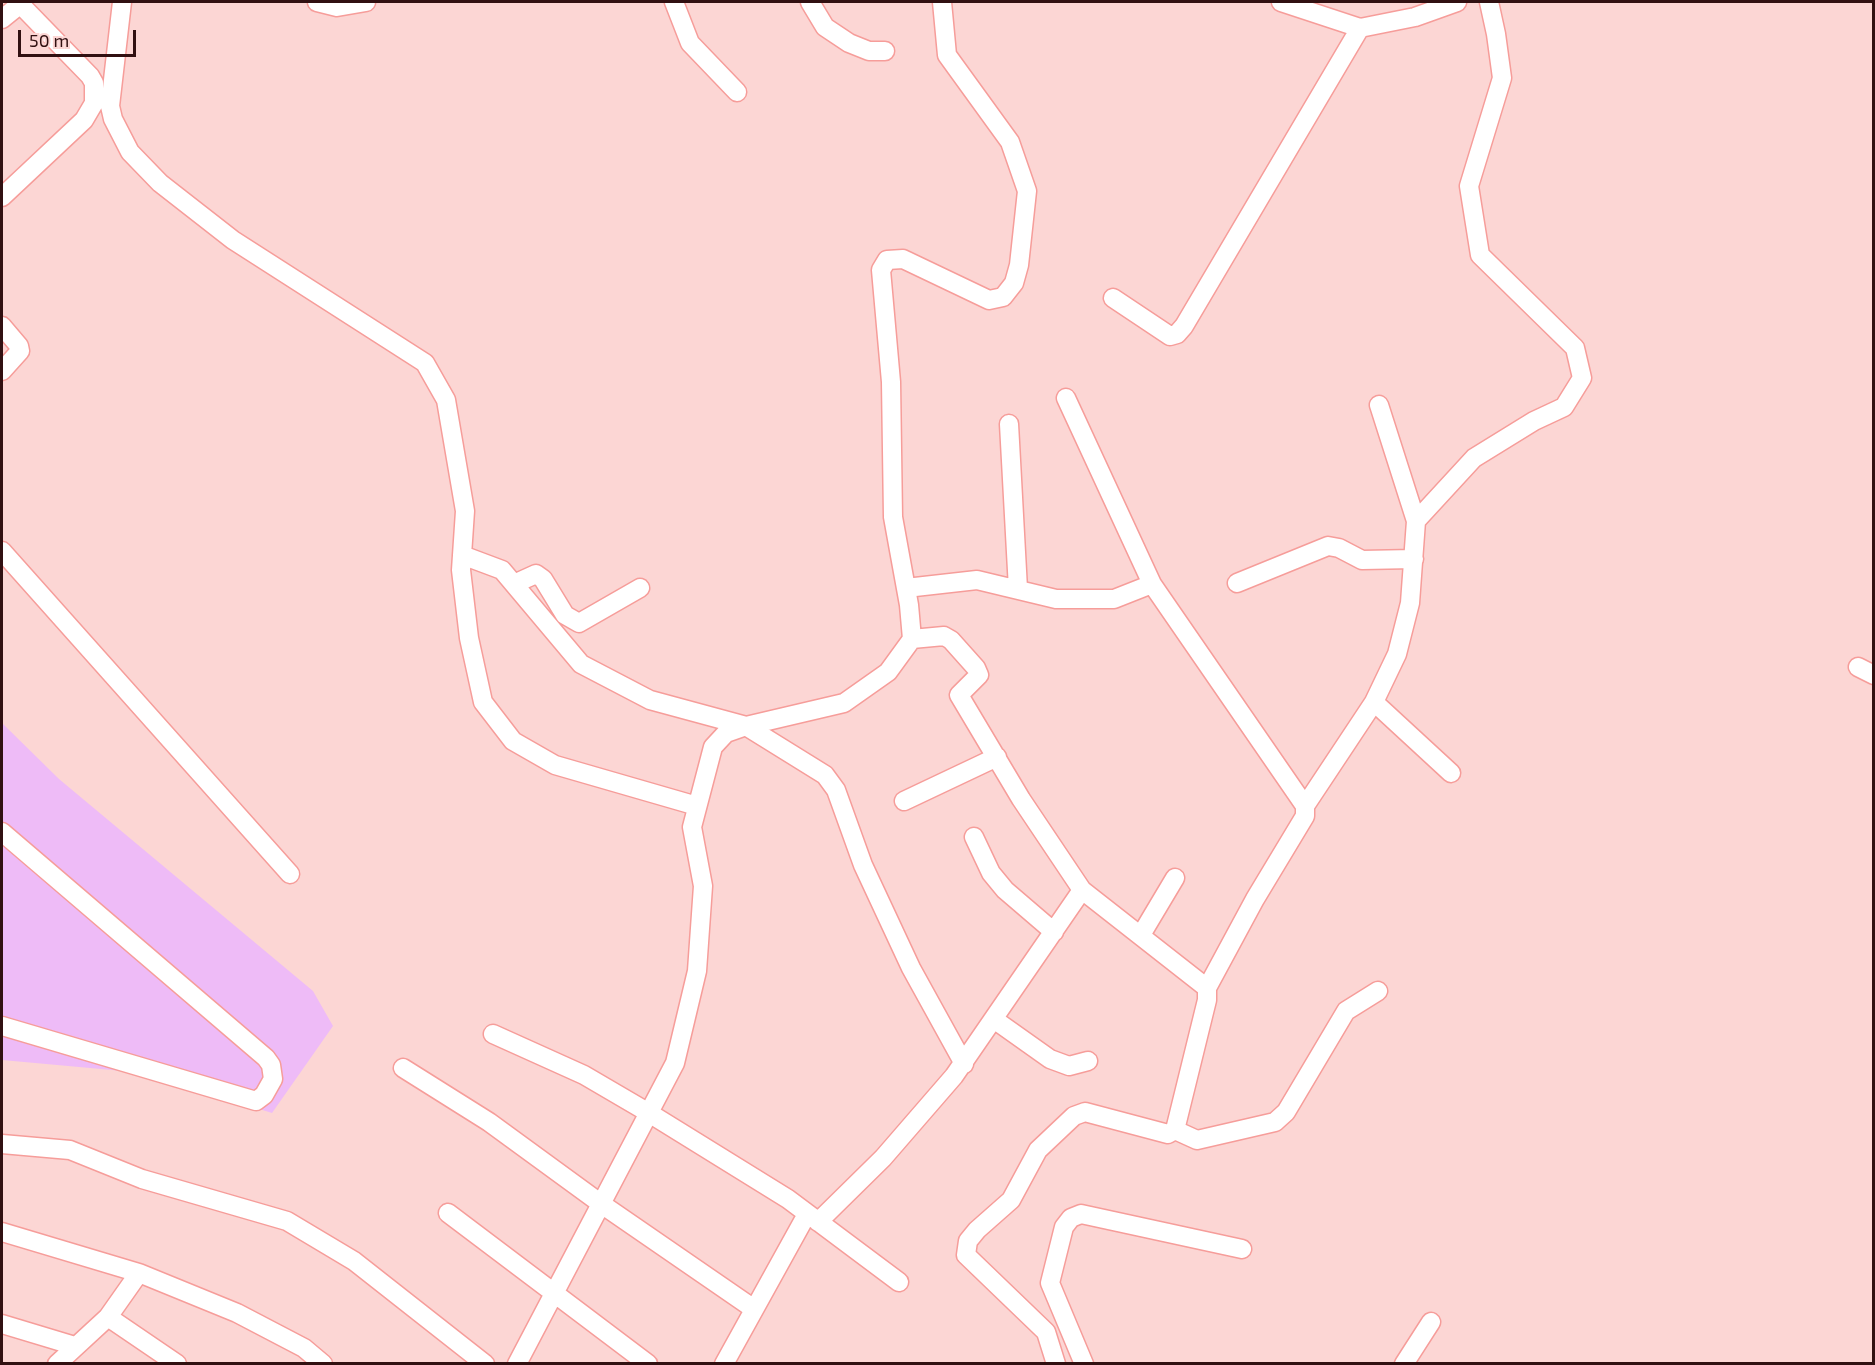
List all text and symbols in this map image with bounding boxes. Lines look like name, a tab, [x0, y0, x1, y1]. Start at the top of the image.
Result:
scale bar	[21, 18, 140, 56]
text: 50 m	[29, 29, 69, 51]

